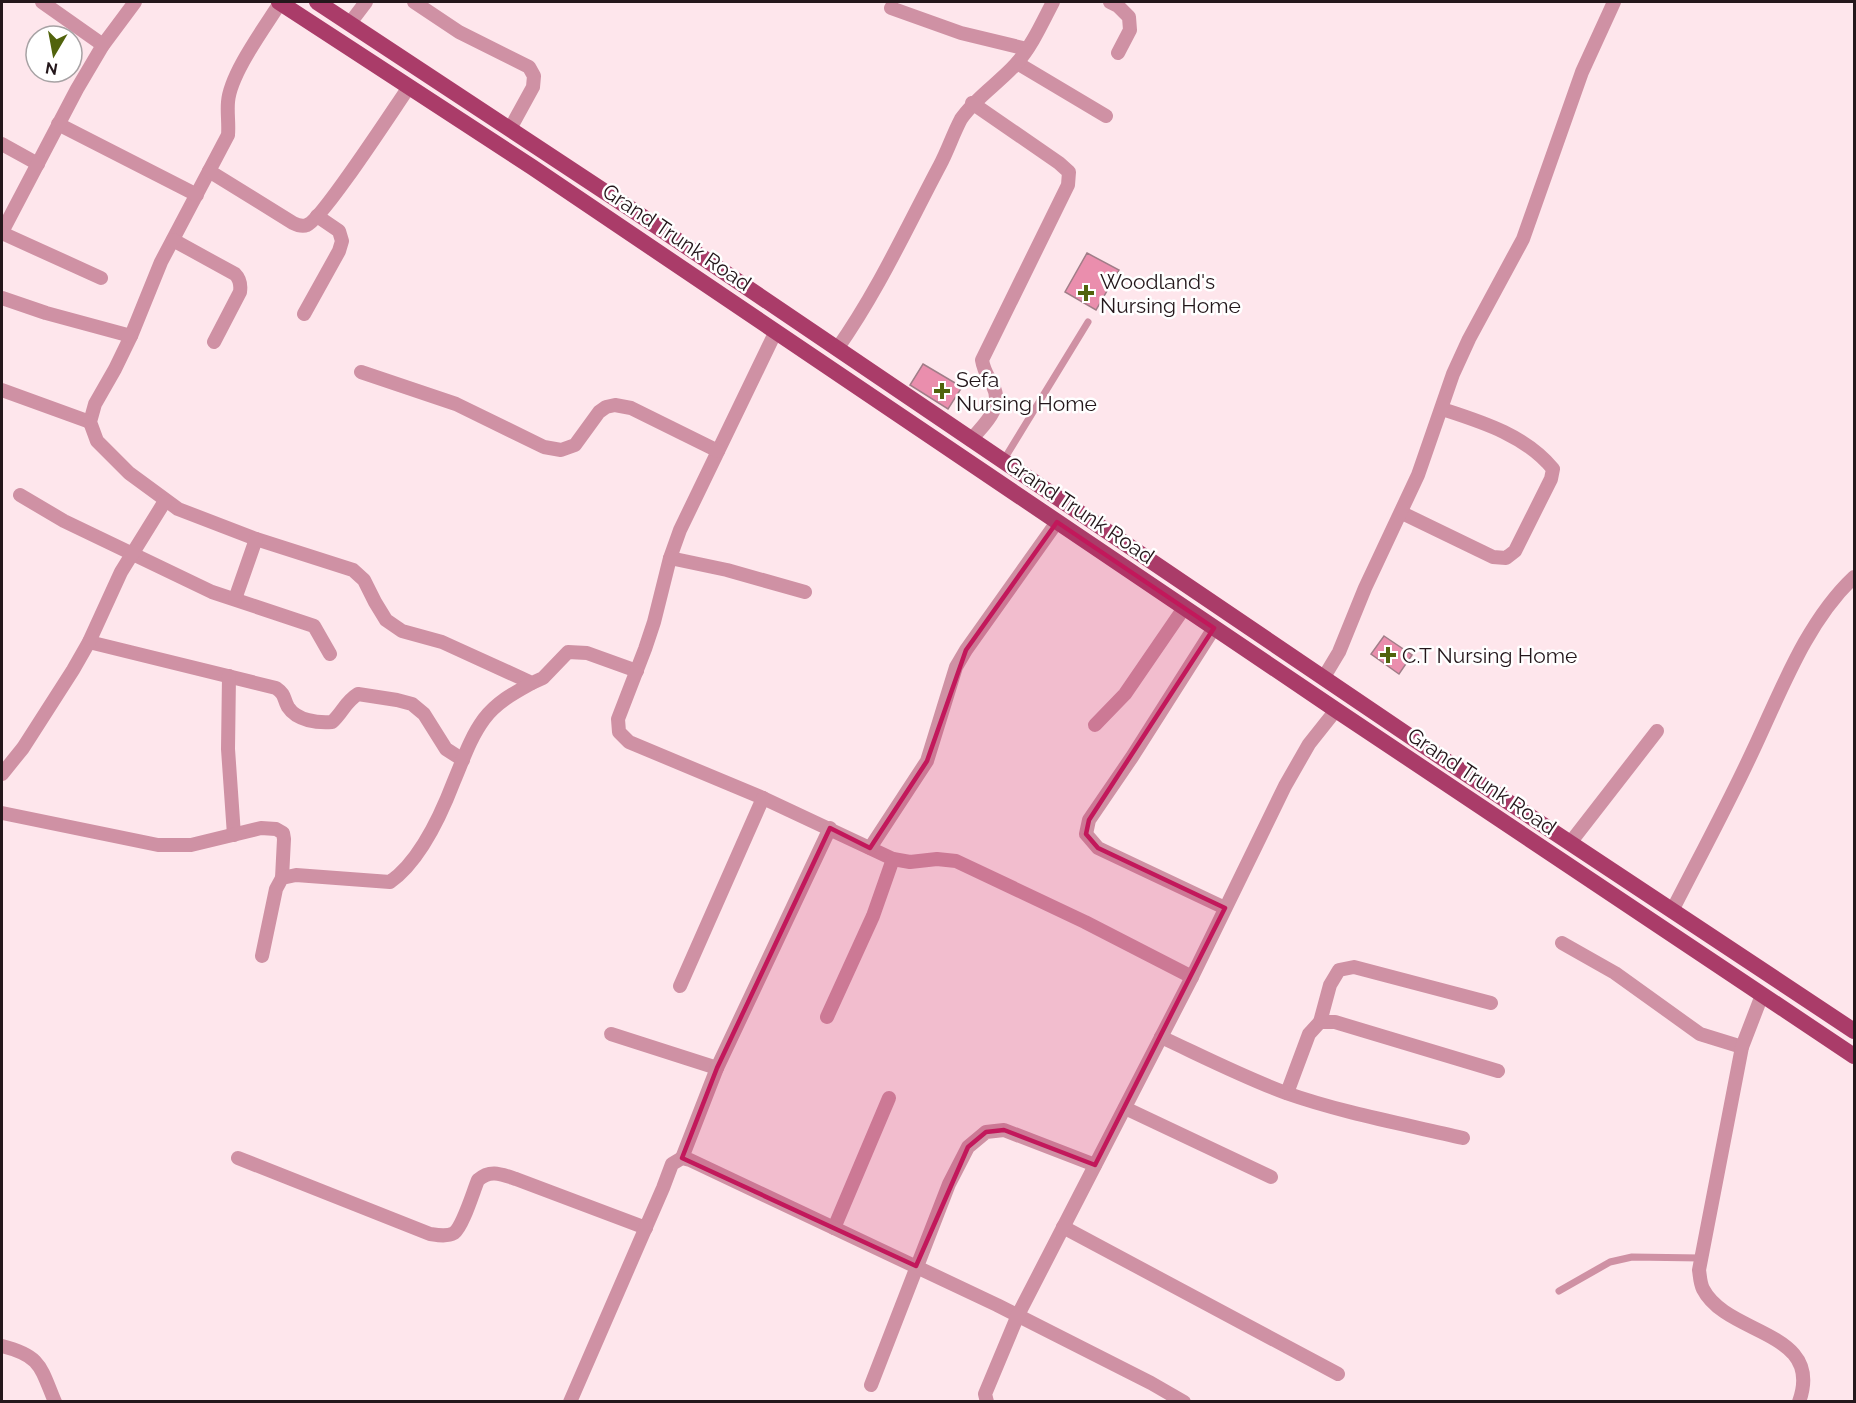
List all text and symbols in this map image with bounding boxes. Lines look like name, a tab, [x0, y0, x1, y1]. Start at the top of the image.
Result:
north arrow	[24, 24, 84, 84]
text: N	[44, 58, 59, 79]
street label: Grand Trunk Road	[598, 178, 756, 296]
place label: Woodland's Nursing Home	[1100, 269, 1241, 318]
marker: Woodland's Nursing Home	[1077, 284, 1095, 302]
place label: Sefa Nursing Home	[956, 367, 1097, 416]
marker: Sefa Nursing Home	[933, 382, 951, 400]
street label: Grand Trunk Road	[1001, 451, 1159, 569]
place label: C.T Nursing Home	[1402, 643, 1577, 668]
marker: C.T Nursing Home	[1379, 646, 1397, 664]
street label: Grand Trunk Road	[1403, 722, 1561, 840]

